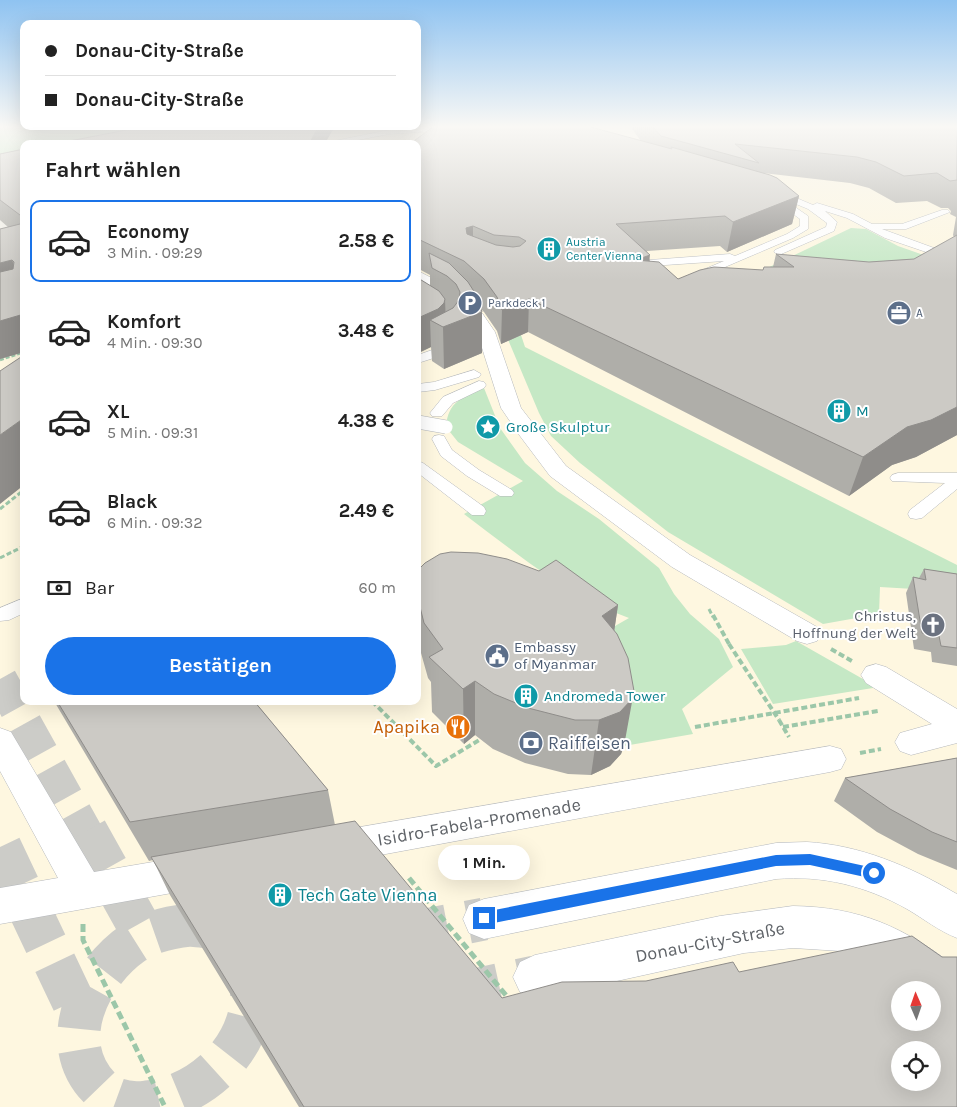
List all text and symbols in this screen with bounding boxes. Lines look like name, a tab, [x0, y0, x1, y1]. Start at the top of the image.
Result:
text: Donau-City-Straße	[75, 40, 244, 62]
text: Donau-City-Straße	[75, 89, 244, 111]
text: Fahrt wählen	[45, 157, 181, 183]
icon: car	[47, 219, 92, 264]
text: Economy	[107, 221, 189, 243]
text: 2.58 €	[338, 230, 394, 252]
place label: Austria Center Vienna	[566, 235, 642, 263]
building icon: Austria Center Vienna	[536, 236, 562, 262]
text: 3 Min. · 09:29	[107, 243, 203, 262]
parking icon: Parkdeck 1	[457, 290, 483, 316]
place label: Parkdeck 1	[488, 296, 545, 310]
office icon: A	[886, 300, 912, 326]
place label: A	[916, 306, 923, 320]
icon: car	[47, 309, 92, 354]
text: Komfort	[107, 311, 181, 333]
text: 3.48 €	[338, 320, 394, 342]
text: 4 Min. · 09:30	[107, 333, 202, 352]
building icon: M	[826, 398, 852, 424]
icon: car	[47, 399, 92, 444]
text: XL	[107, 401, 129, 423]
place label: M	[856, 402, 869, 420]
text: 4.38 €	[338, 410, 394, 432]
place icon: Große Skulptur	[475, 414, 501, 440]
place label: Große Skulptur	[506, 418, 610, 436]
text: 5 Min. · 09:31	[107, 423, 198, 442]
icon: car	[47, 489, 92, 534]
text: Black	[107, 491, 158, 513]
text: 2.49 €	[339, 500, 394, 522]
text: 6 Min. · 09:32	[107, 513, 202, 532]
icon: cash	[45, 574, 73, 602]
text: Bar	[85, 577, 114, 599]
text: 60 m	[359, 578, 396, 597]
place label: Christus, Hoffnung der Welt	[792, 607, 916, 642]
church icon: Christus, Hoffnung der Welt	[920, 612, 946, 638]
button: Bestätigen	[45, 637, 396, 695]
place label: Embassy of Myanmar	[514, 638, 596, 673]
public building icon: Embassy of Myanmar	[484, 643, 510, 669]
building icon: Andromeda Tower	[513, 683, 539, 709]
place label: Andromeda Tower	[544, 687, 666, 705]
restaurant icon: Apapika	[445, 714, 471, 740]
place label: Apapika	[373, 716, 440, 738]
bank icon: Raiffeisen	[518, 730, 544, 756]
place label: Raiffeisen	[548, 732, 631, 754]
street label: Isidro-Fabela-Promenade	[376, 793, 582, 851]
callout: 1 Min.	[438, 846, 530, 880]
text: 1 Min.	[463, 853, 505, 872]
route start	[863, 862, 885, 884]
building icon: Tech Gate Vienna	[267, 882, 293, 908]
place label: Tech Gate Vienna	[298, 884, 437, 906]
route end	[473, 907, 495, 929]
street label: Donau-City-Straße	[633, 917, 787, 967]
north arrow	[891, 981, 941, 1031]
map controls	[891, 981, 941, 1091]
button: locate	[891, 1041, 941, 1091]

